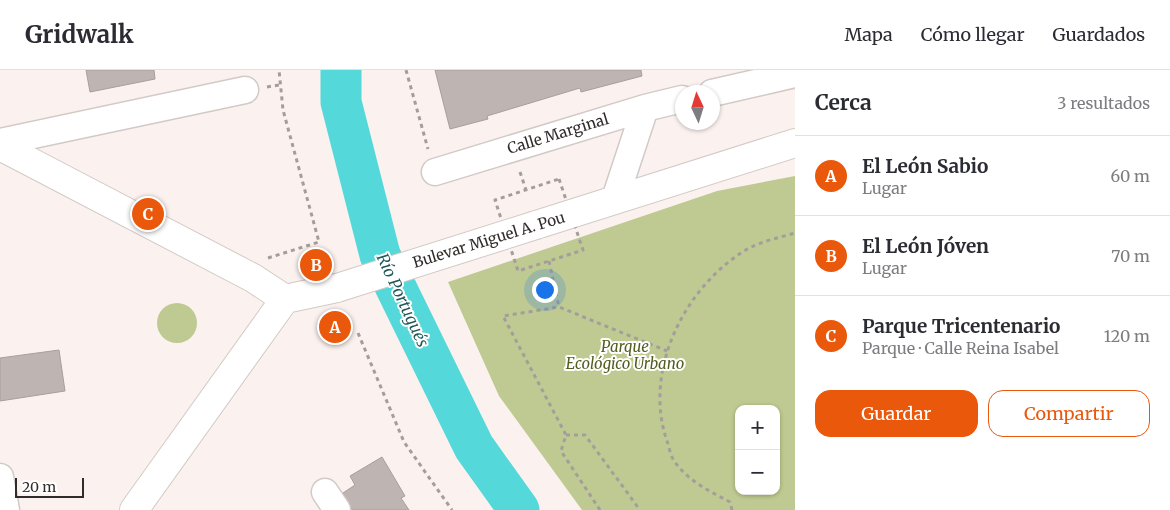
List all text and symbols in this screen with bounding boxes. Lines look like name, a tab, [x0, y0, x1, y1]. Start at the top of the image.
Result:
text: Gridwalk	[25, 19, 134, 50]
text: Mapa	[844, 23, 893, 46]
text: Cómo llegar	[921, 23, 1024, 46]
text: Guardados	[1052, 23, 1145, 46]
north arrow	[675, 85, 720, 130]
text: Cerca	[815, 89, 872, 116]
text: 3 resultados	[1057, 93, 1150, 113]
street label: Calle Marginal	[505, 109, 611, 158]
text: El León Sabio	[862, 154, 988, 178]
text: A	[825, 166, 837, 186]
text: 60 m	[1110, 166, 1150, 186]
text: Lugar	[862, 178, 907, 198]
pin: C	[132, 195, 164, 233]
street label: Bulevar Miguel A. Pou	[410, 207, 567, 272]
text: El León Jóven	[862, 234, 989, 258]
pin: B	[300, 246, 332, 284]
text: B	[825, 246, 837, 266]
text: 70 m	[1111, 246, 1150, 266]
water label: Río Portugués	[373, 250, 433, 350]
text: Lugar	[862, 258, 907, 278]
your location	[532, 277, 558, 303]
pin: A	[319, 308, 351, 346]
text: Parque Tricentenario	[862, 314, 1060, 338]
text: C	[826, 326, 836, 346]
text: 120 m	[1104, 326, 1150, 346]
park label: Parque Ecológico Urbano	[566, 337, 684, 373]
text: Parque · Calle Reina Isabel	[862, 338, 1059, 358]
button: Guardar	[815, 390, 978, 437]
button: Compartir	[988, 390, 1150, 437]
map controls	[735, 405, 780, 495]
button: +	[735, 405, 780, 450]
button: −	[735, 450, 780, 495]
scale bar	[15, 475, 84, 498]
text: 20 m	[22, 478, 56, 496]

